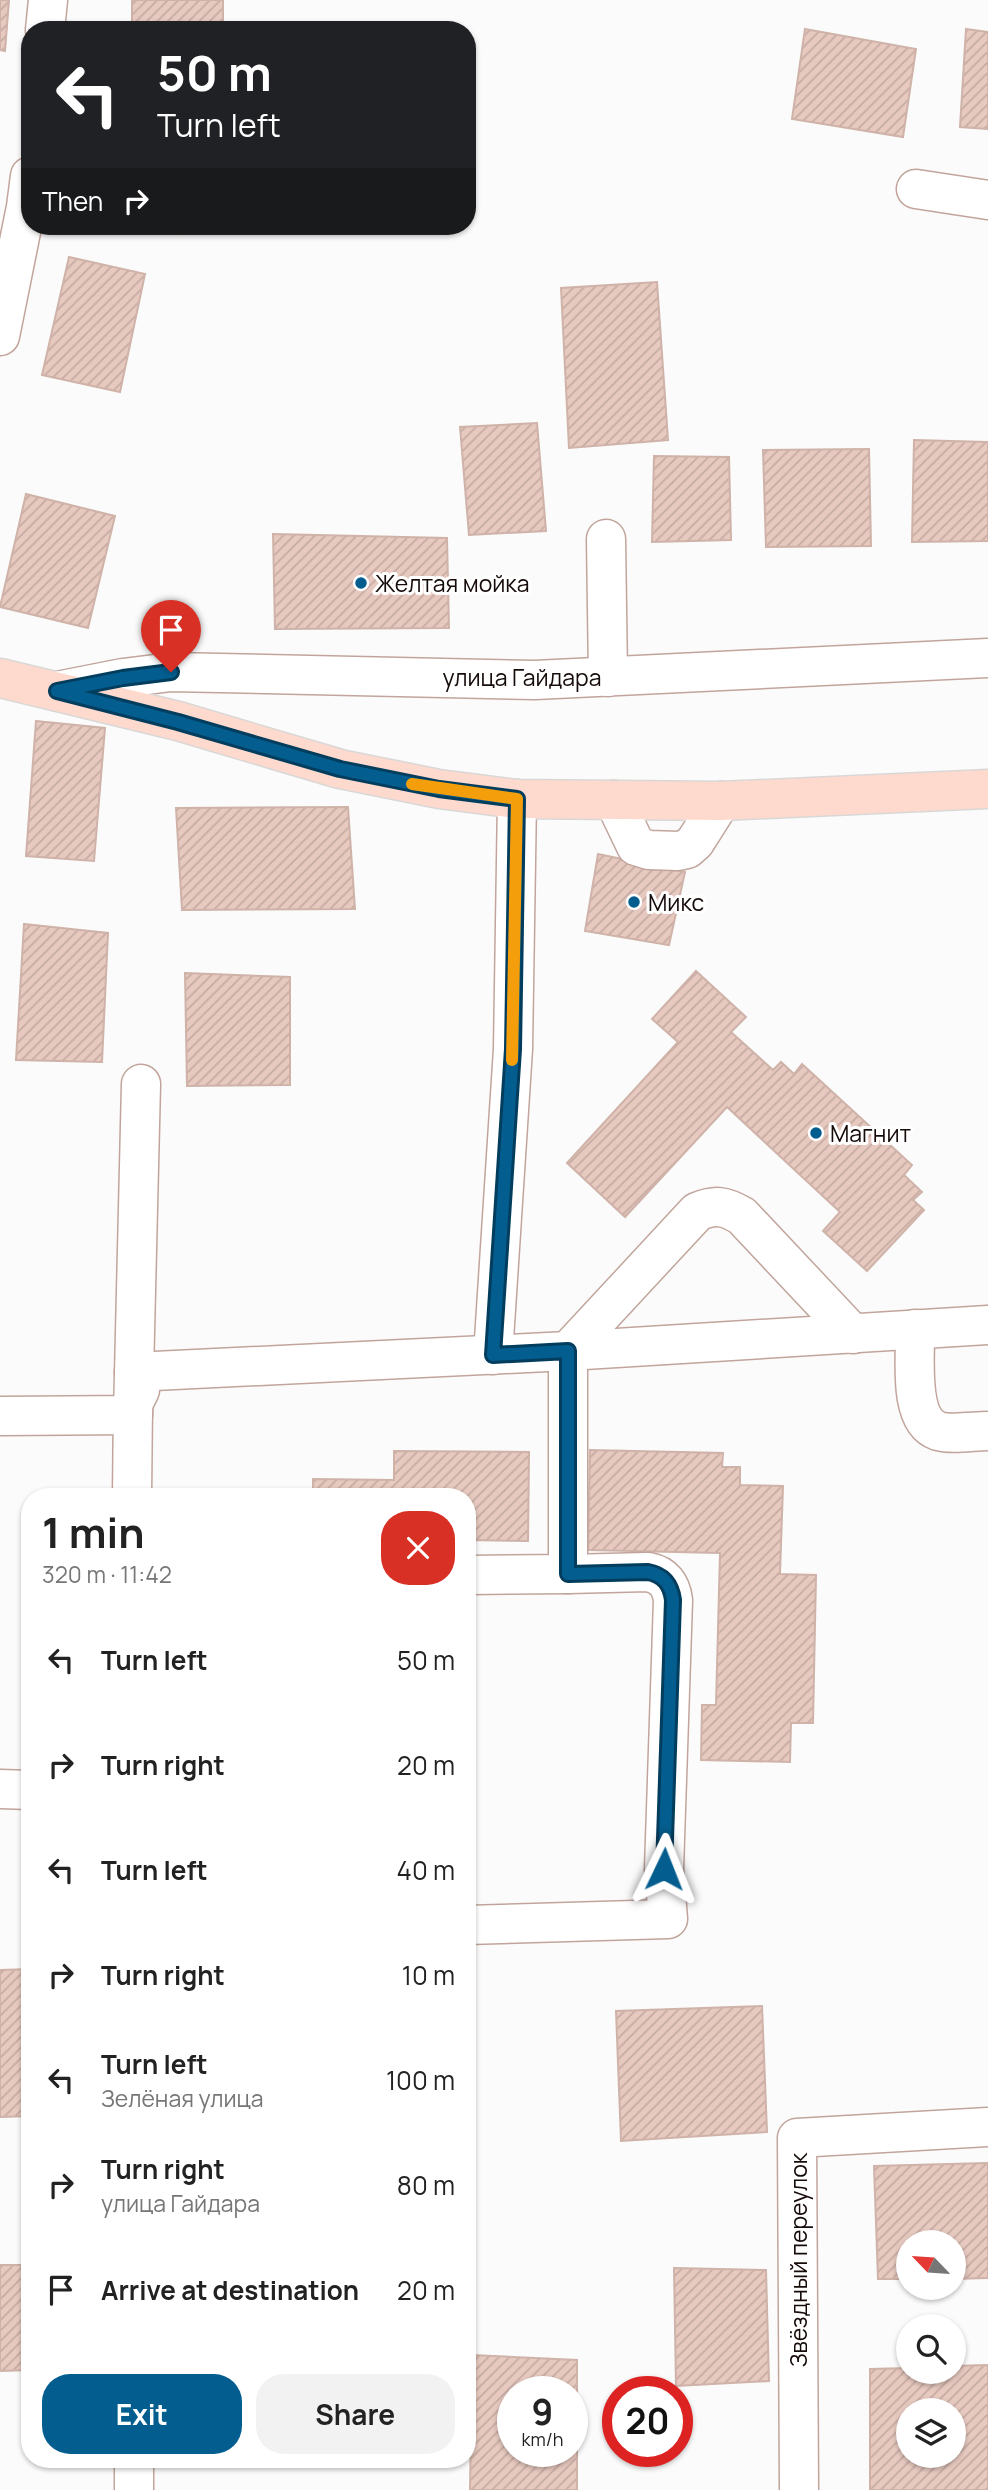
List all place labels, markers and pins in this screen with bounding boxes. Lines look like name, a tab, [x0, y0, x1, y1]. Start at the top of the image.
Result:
place label: Желтая мойка	[375, 567, 530, 599]
marker: Желтая мойка	[353, 575, 369, 591]
pin	[141, 600, 201, 672]
place label: Микс	[648, 886, 704, 918]
marker: Микс	[626, 894, 642, 910]
place label: Магнит	[830, 1117, 911, 1149]
marker: Магнит	[808, 1125, 824, 1141]

